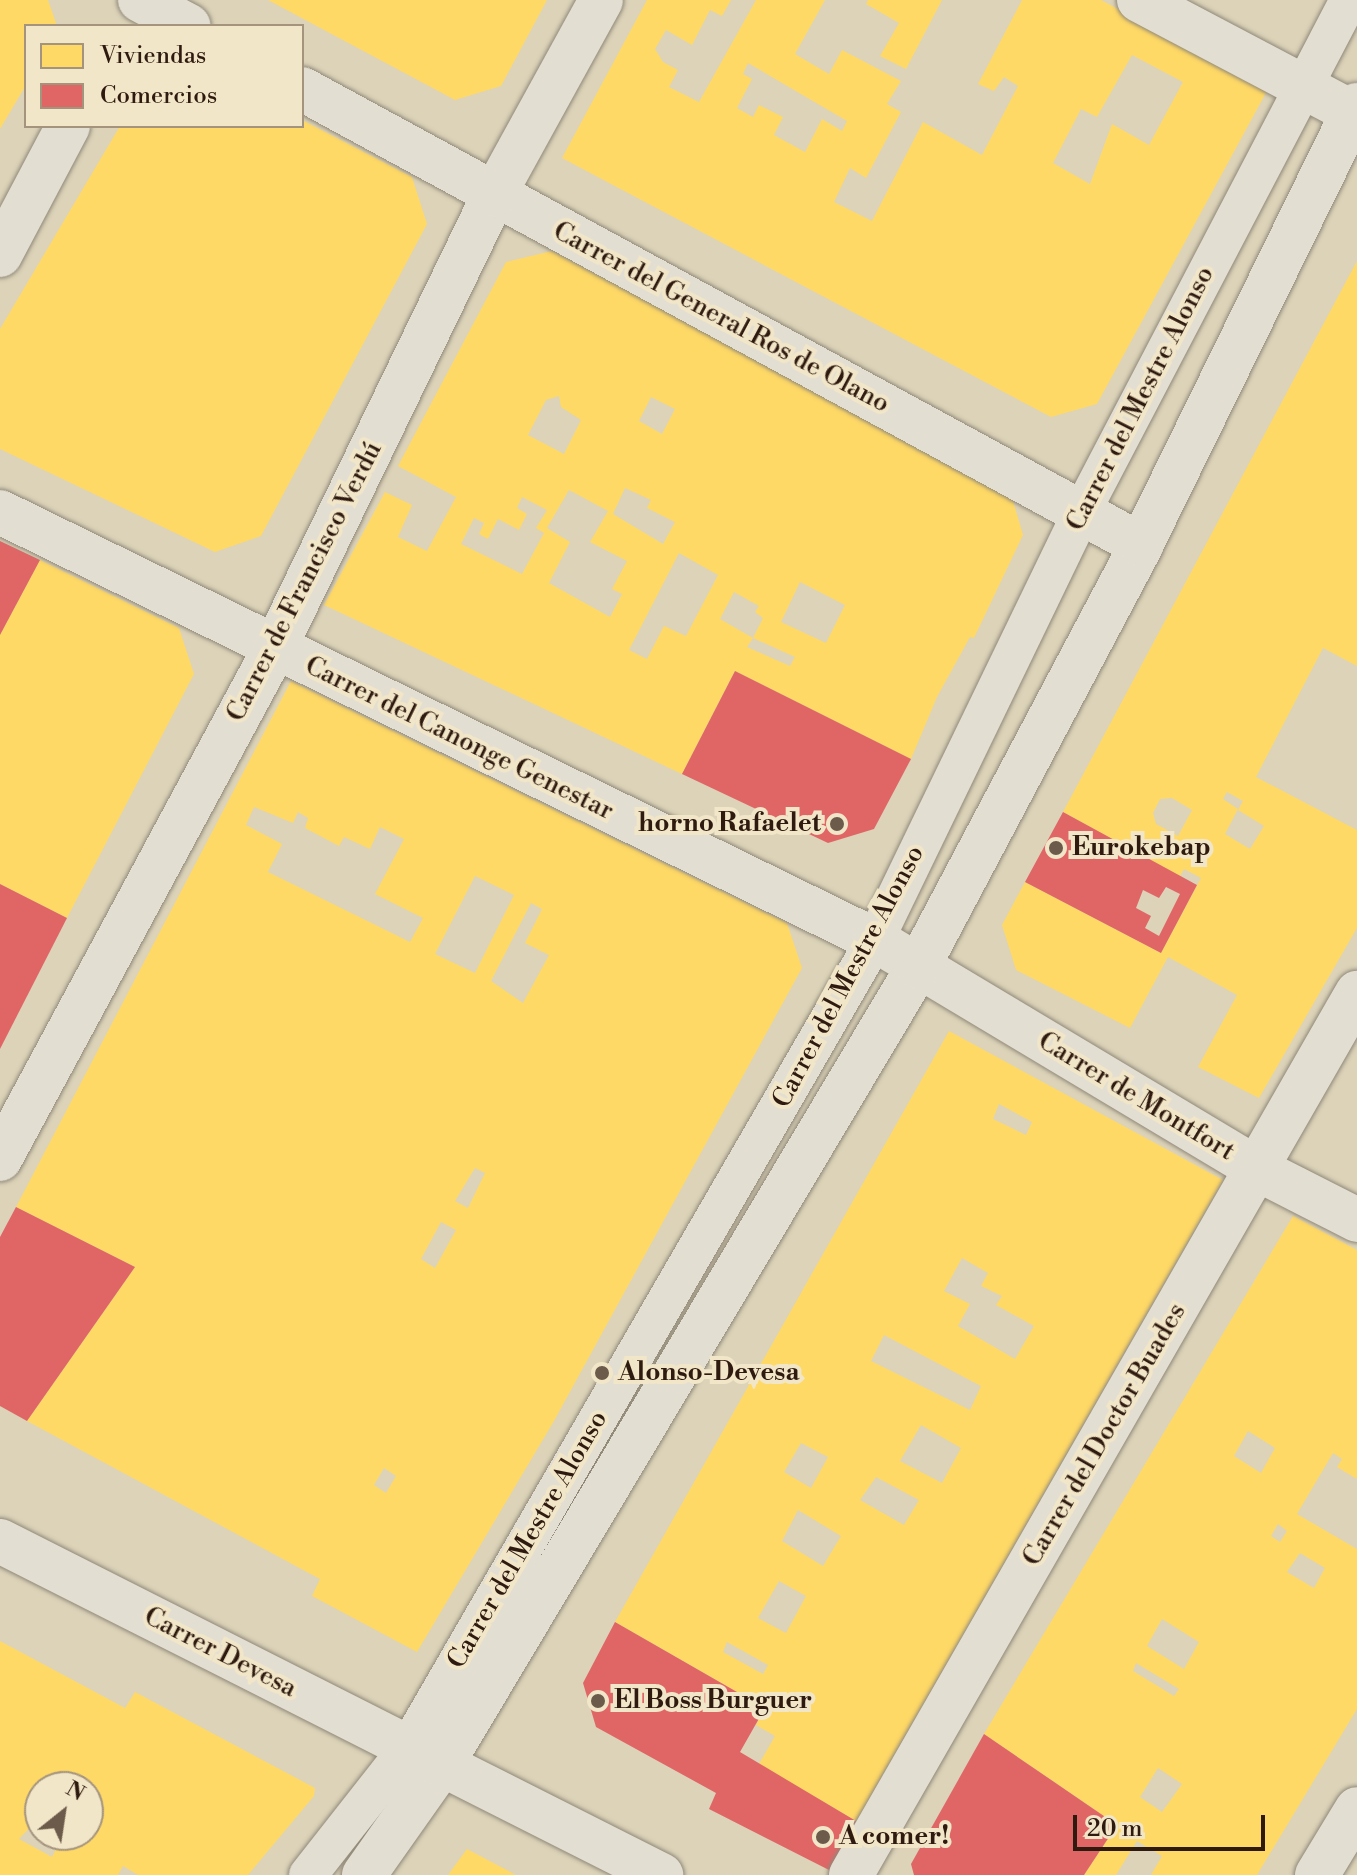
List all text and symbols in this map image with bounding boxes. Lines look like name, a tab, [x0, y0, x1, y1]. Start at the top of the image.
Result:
legend	[24, 24, 304, 128]
text: Viviendas	[100, 41, 206, 71]
text: Comercios	[100, 81, 217, 111]
street label: Carrer del General Ros de Olano	[548, 216, 894, 420]
street label: Carrer del Mestre Alonso	[1061, 262, 1221, 536]
street label: Carrer de Francisco Verdú	[221, 437, 389, 727]
street label: Carrer del Canonge Genestar	[300, 651, 618, 827]
place label: horno Rafaelet	[638, 808, 821, 840]
marker: horno Rafaelet	[828, 815, 846, 833]
place label: Eurokebap	[1072, 832, 1211, 864]
marker: Eurokebap	[1047, 839, 1065, 857]
street label: Carrer del Mestre Alonso	[767, 841, 931, 1113]
street label: Carrer de Montfort	[1032, 1026, 1240, 1168]
street label: Carrer del Doctor Buades	[1017, 1298, 1193, 1572]
place label: Alonso-Devesa	[618, 1357, 800, 1389]
marker: Alonso-Devesa	[593, 1364, 611, 1382]
street label: Carrer del Mestre Alonso	[441, 1406, 615, 1674]
street label: Carrer Devesa	[139, 1601, 301, 1705]
place label: El Boss Burguer	[614, 1685, 812, 1717]
marker: El Boss Burguer	[589, 1692, 607, 1710]
north arrow	[24, 1771, 104, 1851]
text: N	[61, 1775, 90, 1808]
scale bar	[1077, 1799, 1269, 1849]
text: 20 m	[1087, 1814, 1143, 1844]
place label: A comer!	[839, 1821, 949, 1853]
marker: A comer!	[814, 1828, 832, 1846]

